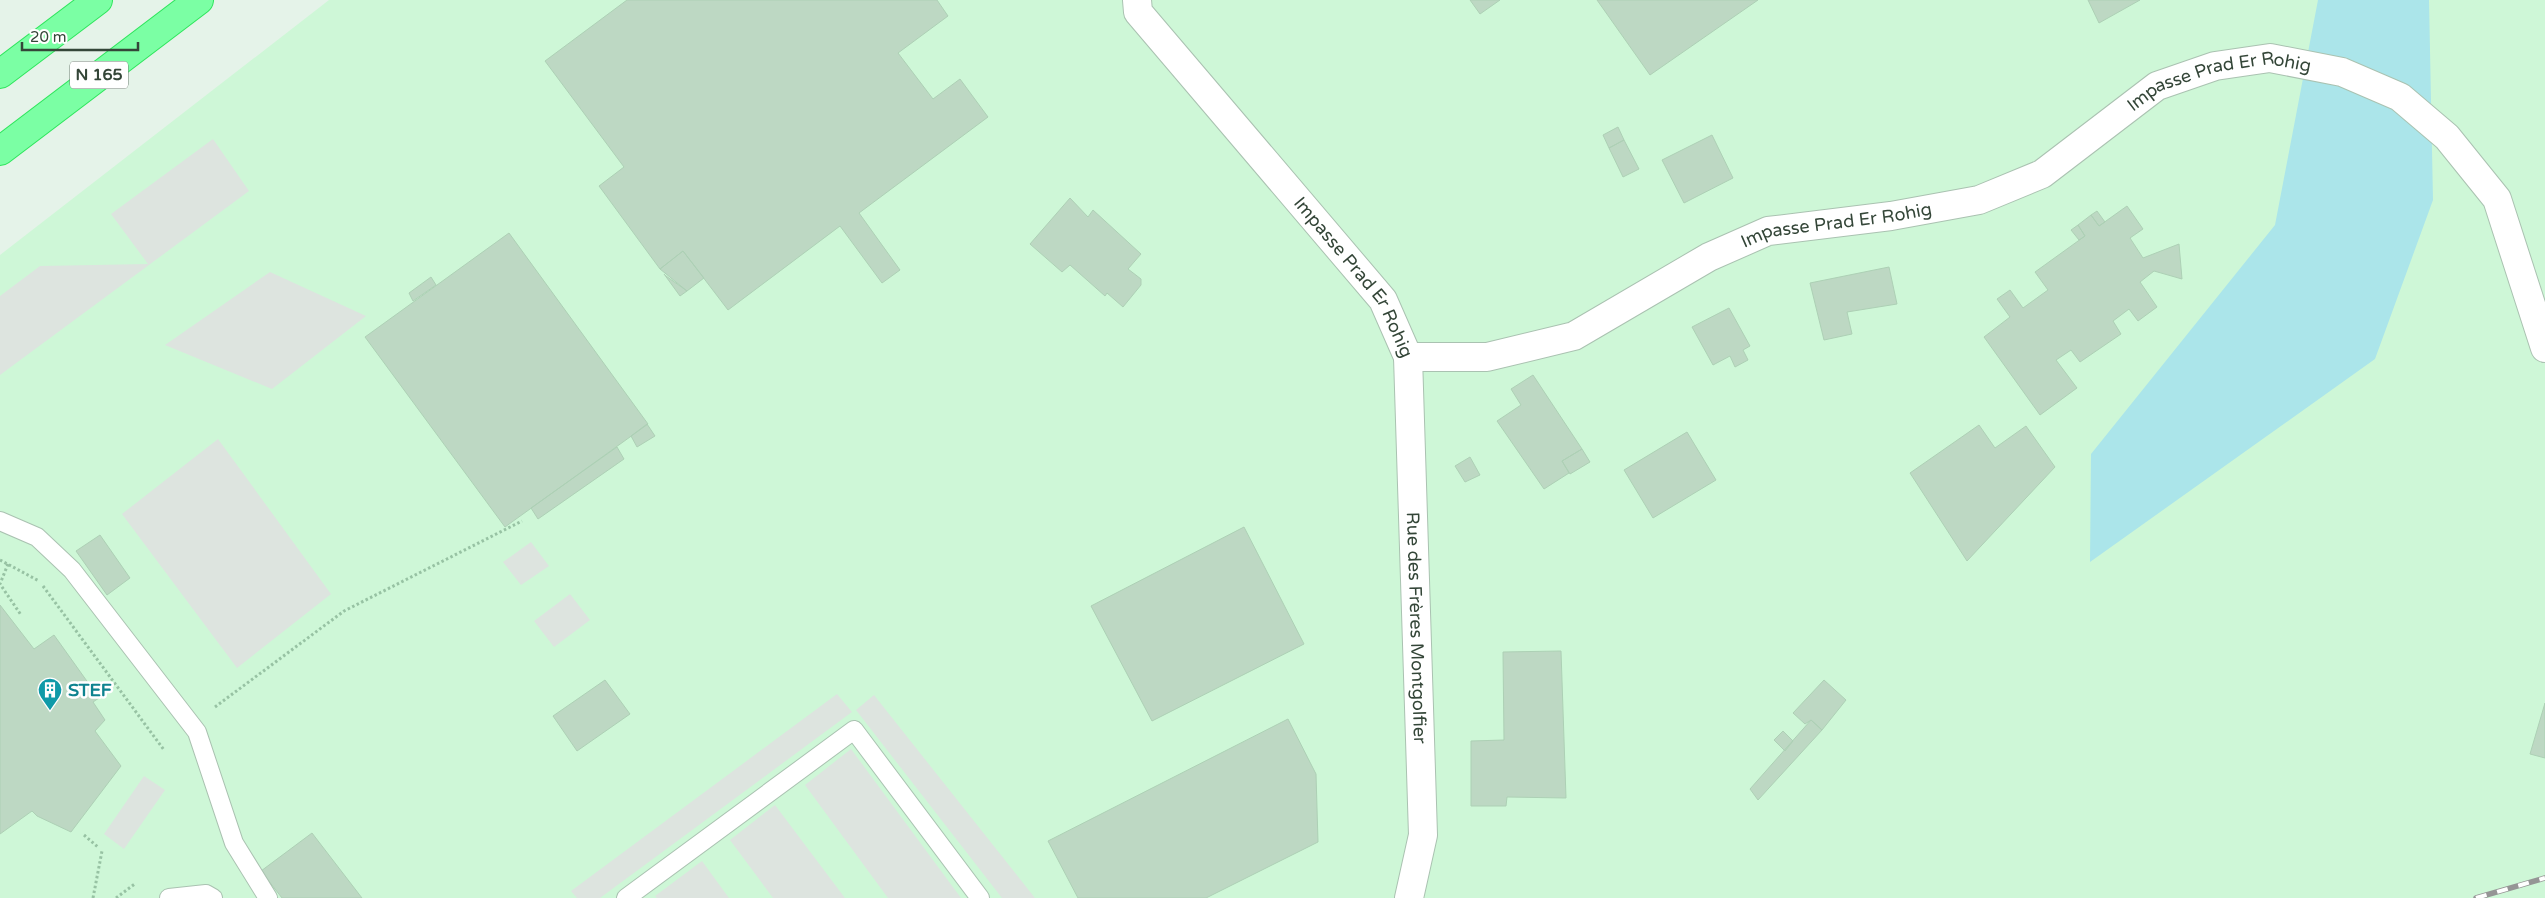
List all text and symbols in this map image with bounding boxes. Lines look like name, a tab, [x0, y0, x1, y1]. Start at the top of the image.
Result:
scale bar	[22, 20, 139, 52]
text: 20 m	[30, 28, 67, 46]
street label: Impasse Prad Er Rohig	[2123, 47, 2313, 116]
road number: N 165	[70, 62, 128, 88]
street label: Impasse Prad Er Rohig	[1289, 192, 1418, 361]
street label: Impasse Prad Er Rohig	[1737, 198, 1933, 253]
street label: Rue des Frères Montgolfier	[1402, 512, 1431, 744]
building icon: STEF	[37, 677, 63, 711]
place label: STEF	[68, 679, 112, 701]

